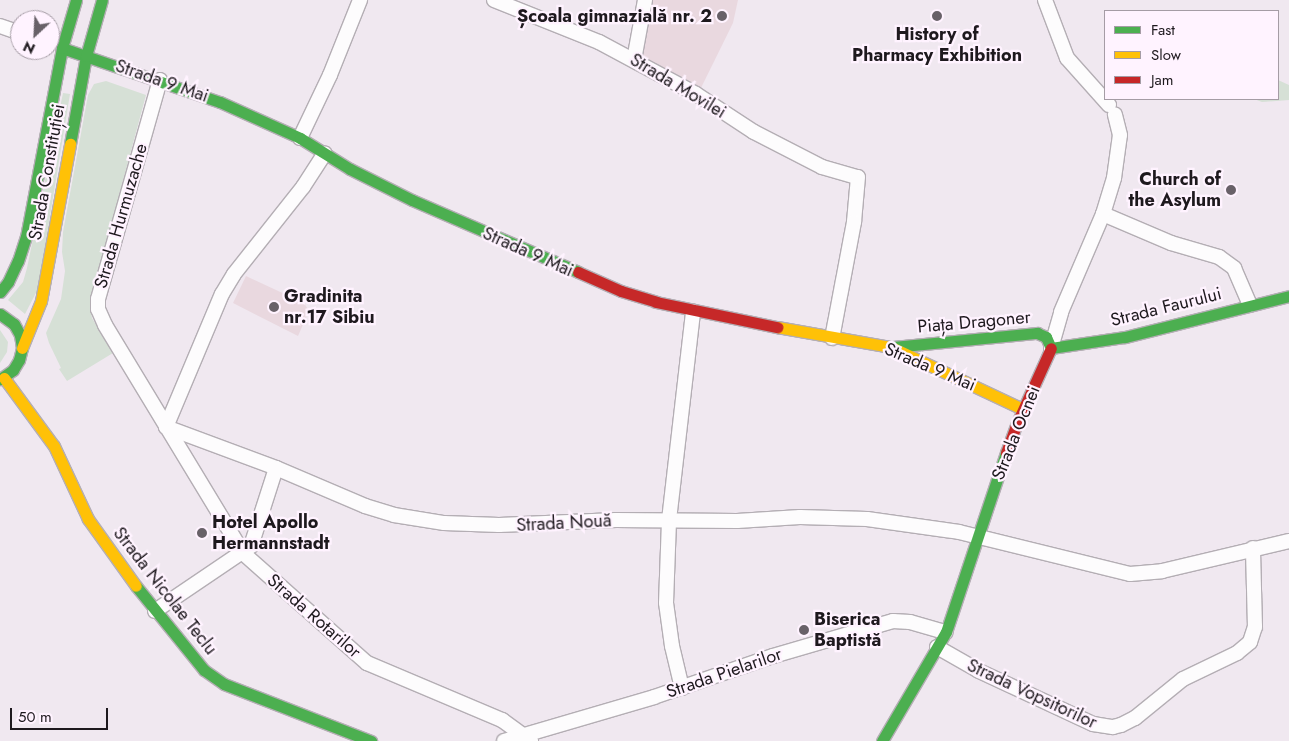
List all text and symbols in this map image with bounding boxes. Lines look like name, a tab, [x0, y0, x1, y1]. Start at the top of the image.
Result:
place label: Școala gimnazială nr. 2	[517, 5, 712, 27]
north arrow	[10, 10, 60, 60]
marker: Școala gimnazială nr. 2	[716, 10, 728, 22]
marker: History of Pharmacy Exhibition	[931, 10, 943, 22]
legend	[1104, 10, 1279, 100]
text: Fast	[1151, 19, 1175, 41]
place label: History of Pharmacy Exhibition	[852, 24, 1022, 66]
text: N	[20, 36, 38, 59]
text: Slow	[1151, 44, 1181, 66]
street label: Strada Movilei	[626, 49, 730, 123]
street label: Strada 9 Mai	[113, 55, 211, 107]
text: Jam	[1151, 69, 1174, 91]
street label: Strada Constituției	[24, 102, 70, 242]
street label: Strada Hurmuzache	[90, 141, 152, 291]
place label: Church of the Asylum	[1129, 169, 1221, 212]
marker: Church of the Asylum	[1225, 184, 1237, 196]
street label: Strada 9 Mai	[479, 222, 577, 282]
street label: Strada Faurului	[1108, 283, 1224, 331]
place label: Gradinita nr.17 Sibiu	[284, 286, 375, 328]
marker: Gradinita nr.17 Sibiu	[268, 301, 280, 313]
street label: Piața Dragoner	[916, 306, 1032, 338]
street label: Strada 9 Mai	[881, 338, 979, 396]
street label: Strada Ocnei	[987, 383, 1045, 483]
street label: Strada Nouă	[516, 510, 612, 536]
place label: Hotel Apollo Hermannstadt	[212, 512, 329, 554]
street label: Strada Nicolae Teclu	[108, 523, 222, 659]
marker: Hotel Apollo Hermannstadt	[196, 527, 208, 539]
street label: Strada Rotarilor	[263, 569, 365, 663]
place label: Biserica Baptistă	[814, 609, 881, 652]
marker: Biserica Baptistă	[798, 624, 810, 636]
street label: Strada Pielarilor	[663, 643, 785, 703]
street label: Strada Vopsitorilor	[964, 654, 1100, 734]
scale bar	[12, 698, 110, 730]
text: 50 m	[18, 706, 52, 728]

